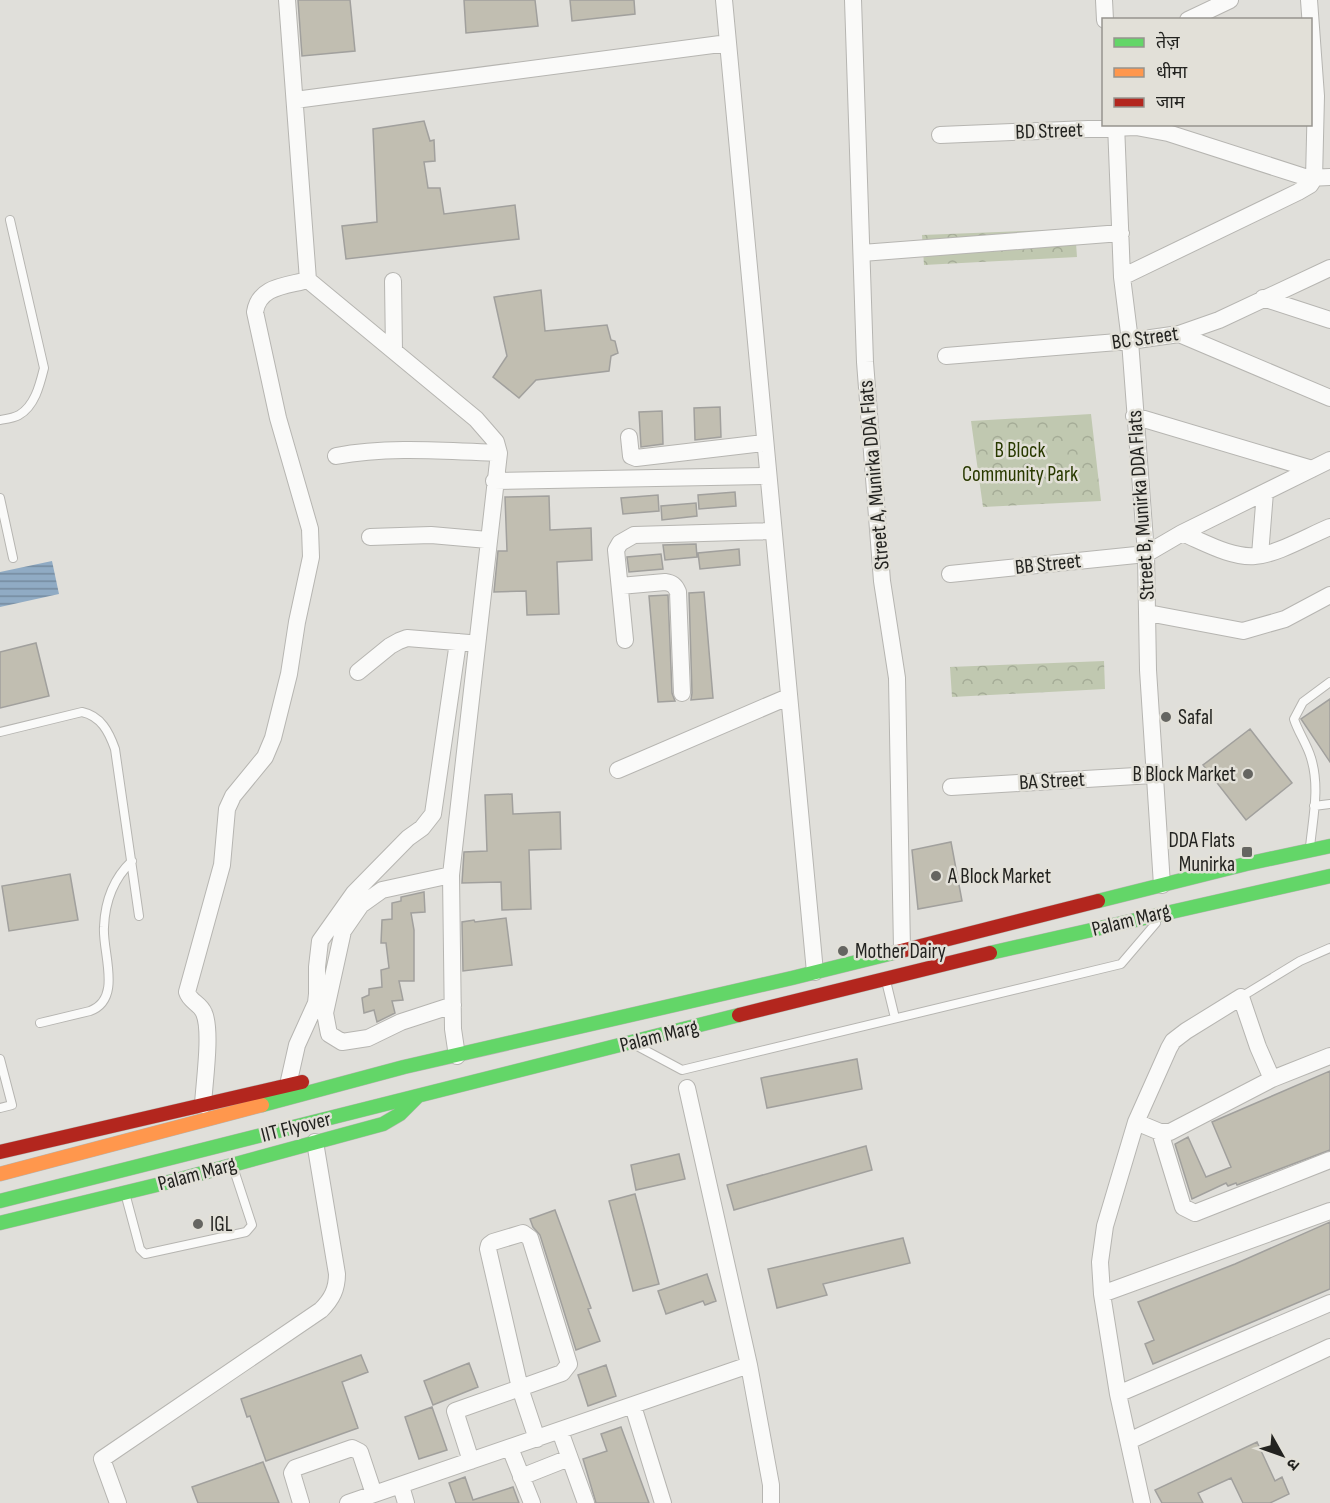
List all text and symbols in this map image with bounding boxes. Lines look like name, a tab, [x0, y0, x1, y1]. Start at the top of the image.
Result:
legend	[1102, 18, 1312, 126]
text: तेज़	[1156, 31, 1180, 53]
text: धीमा	[1156, 62, 1187, 83]
text: जाम	[1156, 92, 1186, 113]
street label: BD Street	[1015, 117, 1083, 145]
street label: BC Street	[1110, 321, 1180, 355]
street label: Street A, Munirka DDA Flats	[853, 379, 895, 571]
street label: Street B, Munirka DDA Flats	[1122, 409, 1160, 601]
park label: B Block Community Park	[962, 438, 1078, 487]
street label: BB Street	[1014, 548, 1082, 580]
place label: Safal	[1178, 705, 1213, 730]
marker: Safal	[1159, 710, 1173, 724]
place label: B Block Market	[1133, 762, 1236, 787]
street label: BA Street	[1018, 767, 1086, 795]
marker: B Block Market	[1241, 767, 1255, 781]
place label: DDA Flats Munirka	[1169, 828, 1235, 877]
marker: DDA Flats Munirka	[1240, 845, 1254, 859]
place label: A Block Market	[947, 864, 1051, 889]
marker: A Block Market	[929, 869, 943, 883]
street label: Palam Marg	[1089, 898, 1173, 942]
place label: Mother Dairy	[855, 939, 946, 964]
marker: Mother Dairy	[836, 944, 850, 958]
street label: Palam Marg	[617, 1014, 701, 1058]
street label: IIT Flyover	[258, 1106, 334, 1148]
street label: Palam Marg	[155, 1152, 239, 1196]
place label: IGL	[210, 1212, 233, 1237]
marker: IGL	[191, 1217, 205, 1231]
north arrow	[1252, 1425, 1312, 1485]
text: उ	[1282, 1454, 1303, 1474]

